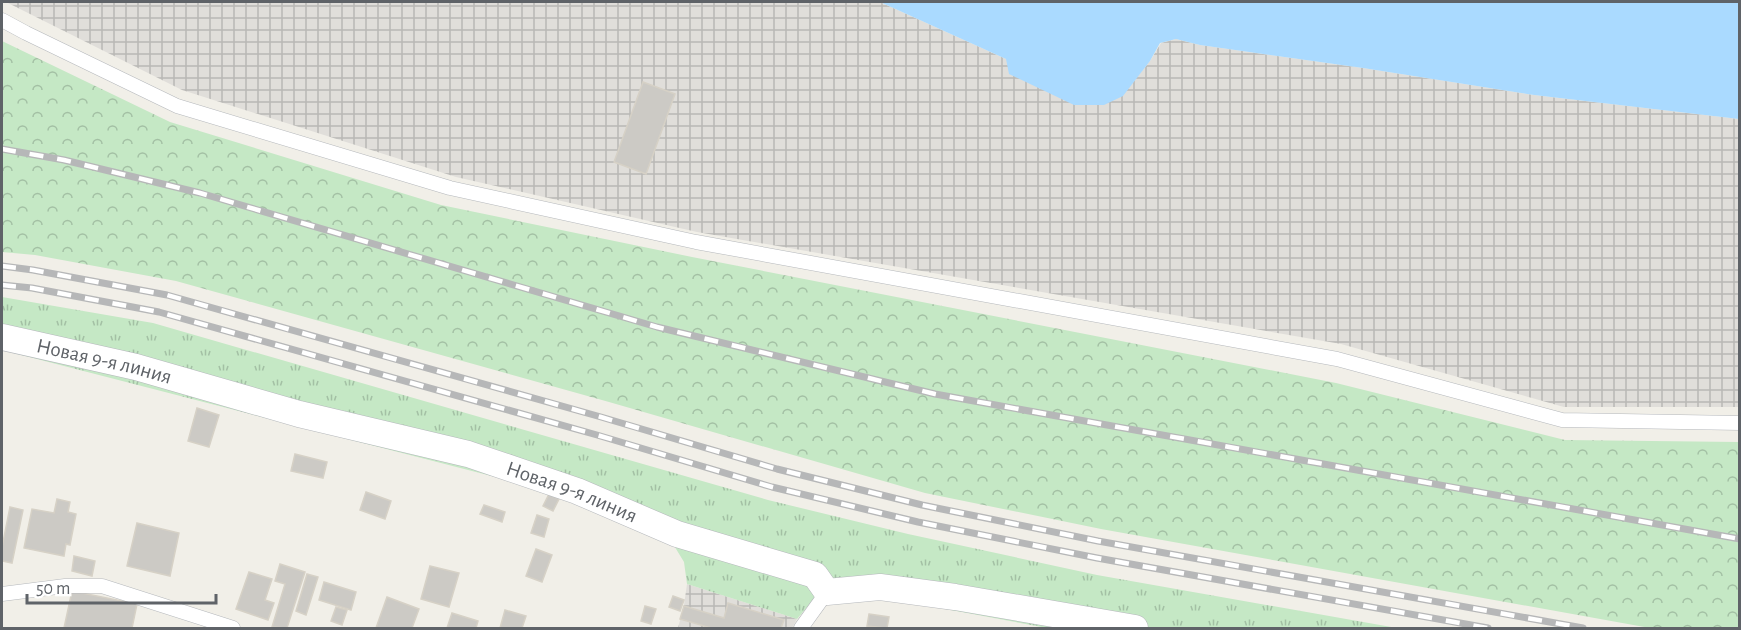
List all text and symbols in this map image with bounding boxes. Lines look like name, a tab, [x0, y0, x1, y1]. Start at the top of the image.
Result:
street label: Новая 9-я линия	[35, 335, 174, 387]
street label: Новая 9-я линия	[504, 457, 640, 526]
scale bar	[27, 567, 216, 605]
text: 50 m	[36, 580, 70, 598]

